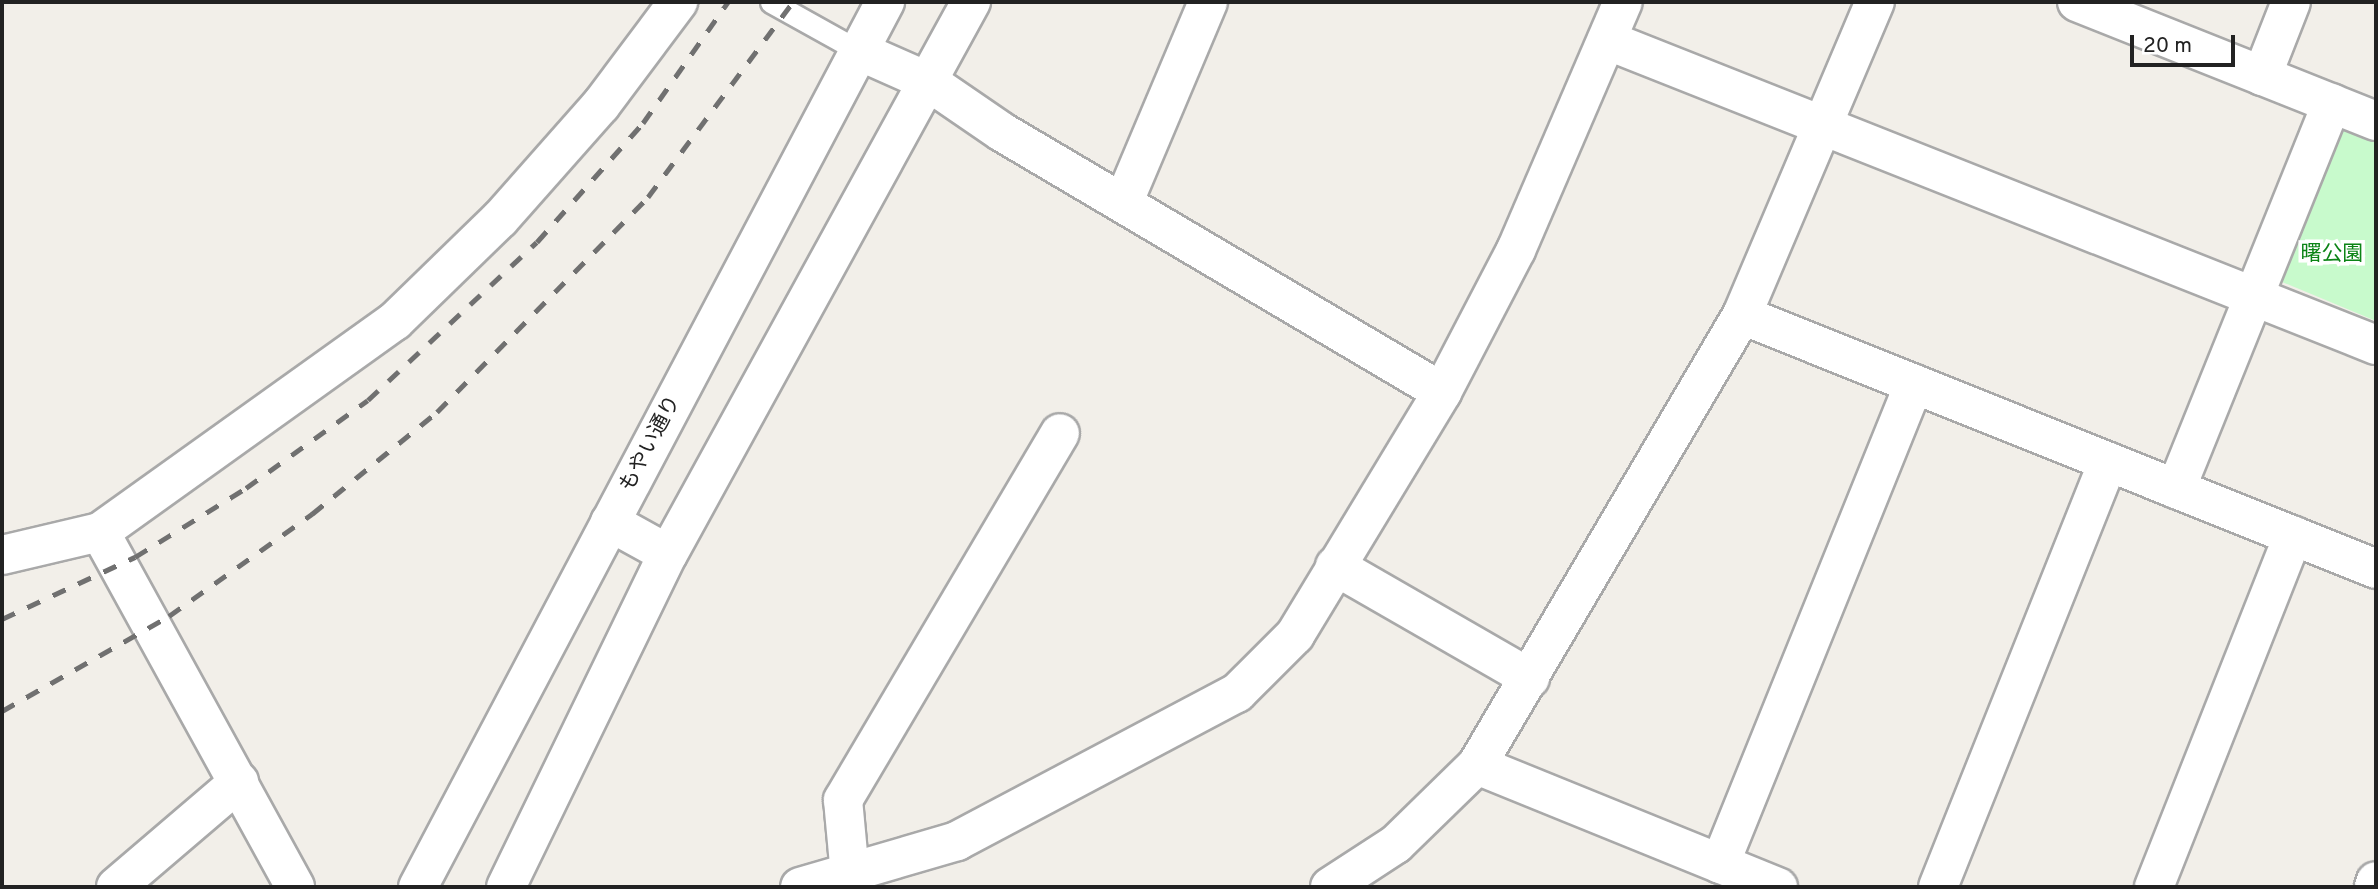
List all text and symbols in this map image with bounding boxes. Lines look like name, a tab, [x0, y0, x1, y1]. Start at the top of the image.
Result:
scale bar	[2133, 21, 2238, 65]
text: 20 m	[2143, 33, 2192, 60]
park label: 曙公園	[2301, 242, 2363, 268]
street label: もやい通り	[615, 392, 687, 496]

